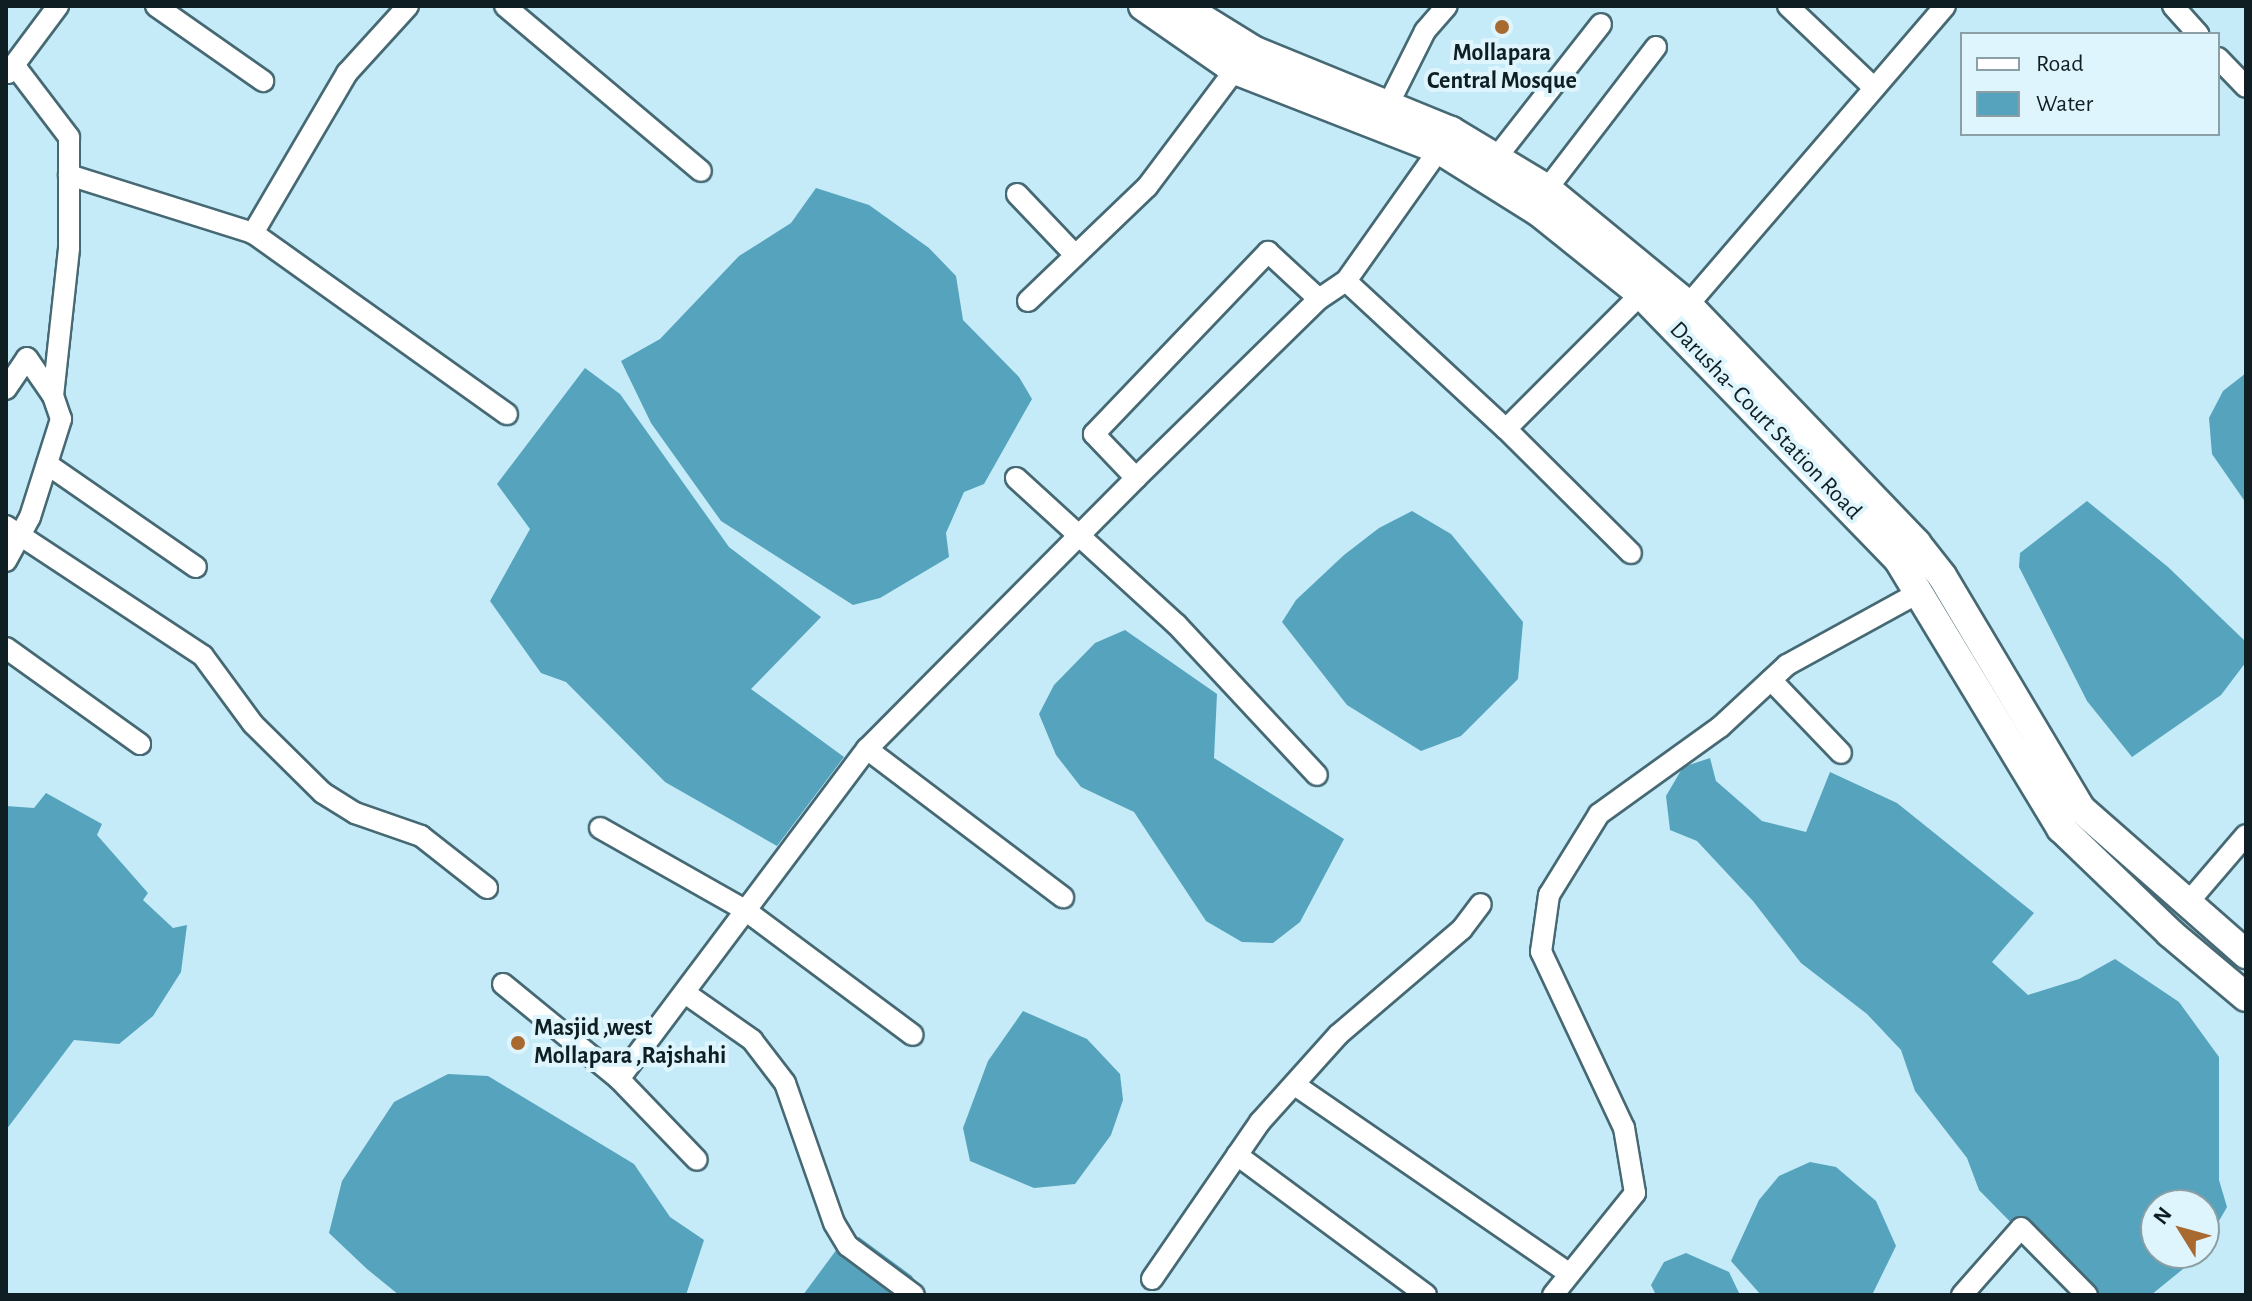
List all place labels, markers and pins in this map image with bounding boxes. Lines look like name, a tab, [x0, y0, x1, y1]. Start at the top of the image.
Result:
marker: Mollapara Central Mosque	[1493, 18, 1511, 36]
place label: Mollapara Central Mosque	[1427, 40, 1577, 96]
place label: Masjid ,west Mollapara ,Rajshahi	[534, 1015, 726, 1071]
marker: Masjid ,west Mollapara ,Rajshahi	[509, 1034, 527, 1052]

